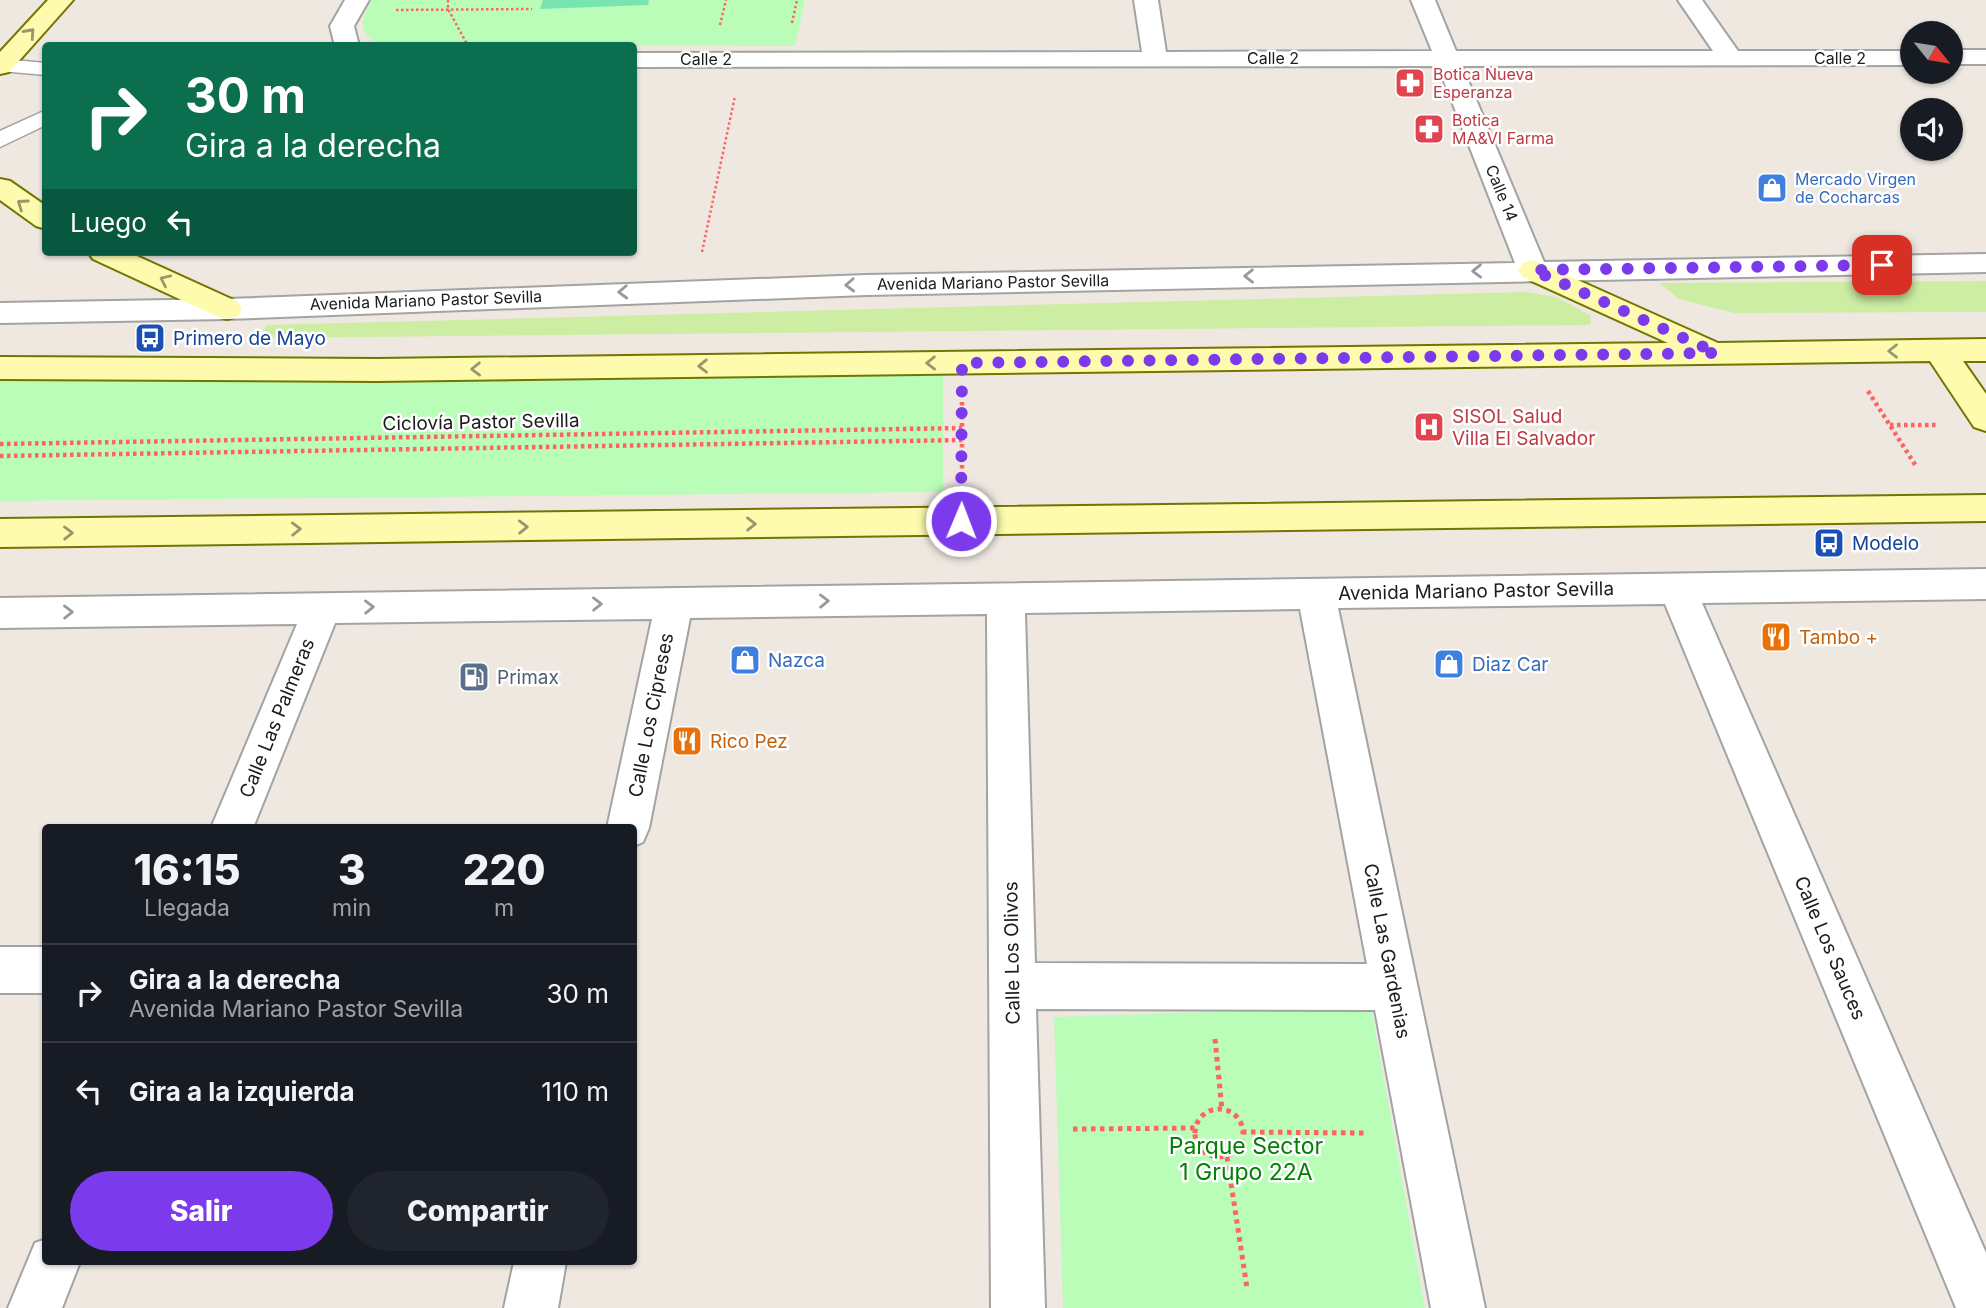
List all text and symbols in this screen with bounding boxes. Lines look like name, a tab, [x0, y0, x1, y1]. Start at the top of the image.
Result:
north arrow	[1900, 21, 1964, 84]
map controls	[1900, 21, 1963, 161]
one-way arrow	[22, 28, 35, 41]
street label: Calle 2	[1247, 48, 1299, 68]
street label: Calle 2	[1814, 48, 1866, 68]
street label: Calle 2	[680, 49, 732, 69]
place label: Botica Nueva Esperanza	[1433, 64, 1533, 102]
text: 30 m	[185, 66, 306, 125]
pharmacy icon: Botica Nueva Esperanza	[1393, 66, 1427, 100]
icon: right	[70, 70, 161, 161]
button: sound	[1900, 98, 1963, 161]
place label: Botica MA&VI Farma	[1452, 110, 1554, 148]
pharmacy icon: Botica MA&VI Farma	[1412, 112, 1446, 146]
text: Gira a la derecha	[185, 126, 441, 165]
street label: Calle 14	[1482, 162, 1522, 224]
place label: Mercado Virgen de Cocharcas	[1795, 169, 1916, 207]
shop icon: Mercado Virgen de Cocharcas	[1755, 171, 1789, 205]
one-way arrow	[17, 200, 30, 212]
icon: left	[161, 203, 199, 241]
text: Luego	[70, 207, 147, 238]
pin	[1852, 235, 1912, 295]
icon: arrive	[1863, 246, 1901, 284]
one-way arrow	[1471, 264, 1482, 279]
one-way arrow	[1244, 269, 1255, 284]
street label: Avenida Mariano Pastor Sevilla	[877, 270, 1109, 294]
one-way arrow	[160, 274, 172, 288]
one-way arrow	[845, 278, 856, 293]
one-way arrow	[617, 285, 628, 300]
street label: Avenida Mariano Pastor Sevilla	[310, 286, 542, 314]
bus stop icon: Primero de Mayo	[133, 321, 167, 355]
place label: Primero de Mayo	[173, 327, 326, 350]
one-way arrow	[1888, 343, 1898, 359]
one-way arrow	[925, 355, 936, 371]
one-way arrow	[698, 358, 708, 374]
one-way arrow	[470, 361, 481, 377]
place label: SISOL Salud Villa El Salvador	[1452, 405, 1595, 450]
street label: Ciclovía Pastor Sevilla	[382, 409, 580, 435]
hospital icon: SISOL Salud Villa El Salvador	[1412, 410, 1446, 444]
position arrow	[924, 484, 998, 558]
one-way arrow	[746, 516, 756, 532]
one-way arrow	[518, 519, 529, 534]
one-way arrow	[291, 521, 301, 537]
one-way arrow	[63, 525, 74, 540]
bus stop icon: Modelo	[1812, 526, 1846, 560]
place label: Modelo	[1852, 532, 1919, 555]
street label: Avenida Mariano Pastor Sevilla	[1338, 577, 1614, 605]
one-way arrow	[819, 593, 830, 609]
one-way arrow	[592, 596, 602, 612]
one-way arrow	[364, 599, 375, 615]
one-way arrow	[63, 604, 74, 619]
restaurant icon: Tambo +	[1759, 620, 1793, 654]
place label: Tambo +	[1799, 626, 1878, 649]
street label: Calle Los Cipreses	[624, 631, 678, 799]
street label: Calle Las Palmeras	[235, 635, 319, 801]
shop icon: Nazca	[728, 643, 762, 677]
shop icon: Diaz Car	[1432, 647, 1466, 681]
place label: Nazca	[768, 649, 825, 672]
place label: Diaz Car	[1472, 653, 1549, 676]
fuel station icon: Primax	[457, 660, 491, 694]
place label: Primax	[497, 666, 559, 689]
restaurant icon: Rico Pez	[670, 724, 704, 758]
place label: Rico Pez	[710, 730, 788, 753]
text: 16:15	[133, 844, 241, 895]
text: 3	[338, 844, 365, 895]
text: 220	[463, 844, 545, 895]
street label: Calle Las Gardenias	[1359, 862, 1415, 1040]
street label: Calle Los Sauces	[1789, 873, 1871, 1023]
street label: Calle Los Olivos	[999, 881, 1025, 1025]
text: Llegada	[144, 894, 230, 922]
text: min	[332, 894, 371, 922]
text: m	[494, 894, 514, 922]
text: Gira a la derecha	[129, 964, 341, 995]
icon: right	[70, 974, 108, 1012]
text: 30 m	[546, 978, 609, 1009]
text: Avenida Mariano Pastor Sevilla	[129, 995, 463, 1023]
icon: left	[70, 1072, 108, 1110]
text: Gira a la izquierda	[129, 1076, 355, 1107]
text: 110 m	[541, 1076, 609, 1107]
park label: Parque Sector 1 Grupo 22A	[1169, 1132, 1324, 1186]
button: Salir	[70, 1171, 333, 1251]
button: Compartir	[347, 1171, 609, 1251]

